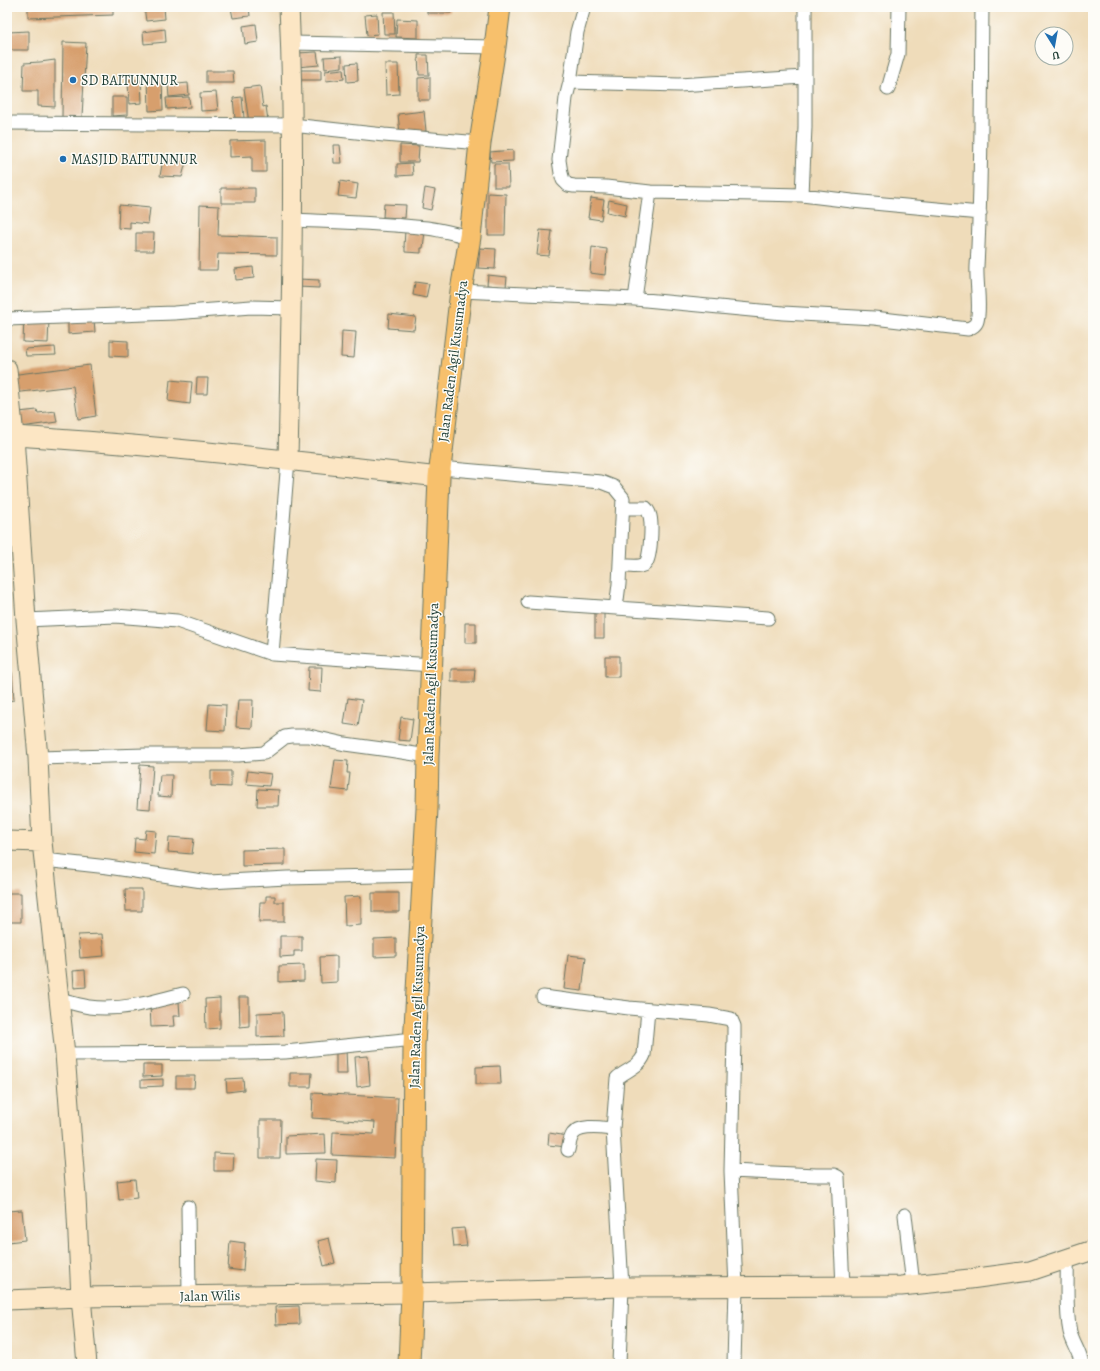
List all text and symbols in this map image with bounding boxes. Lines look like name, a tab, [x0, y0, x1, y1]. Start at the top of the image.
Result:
north arrow	[1034, 26, 1074, 66]
text: U	[1050, 47, 1061, 64]
place label: SD BAITUNNUR	[81, 71, 178, 90]
marker: SD BAITUNNUR	[68, 75, 78, 85]
place label: MASJID BAITUNNUR	[71, 150, 198, 169]
marker: MASJID BAITUNNUR	[58, 154, 68, 164]
street label: Jalan Raden Agil Kusumadya	[434, 279, 472, 443]
street label: Jalan Raden Agil Kusumadya	[419, 602, 443, 766]
street label: Jalan Raden Agil Kusumadya	[405, 925, 429, 1089]
street label: Jalan Wilis	[180, 1286, 240, 1306]

